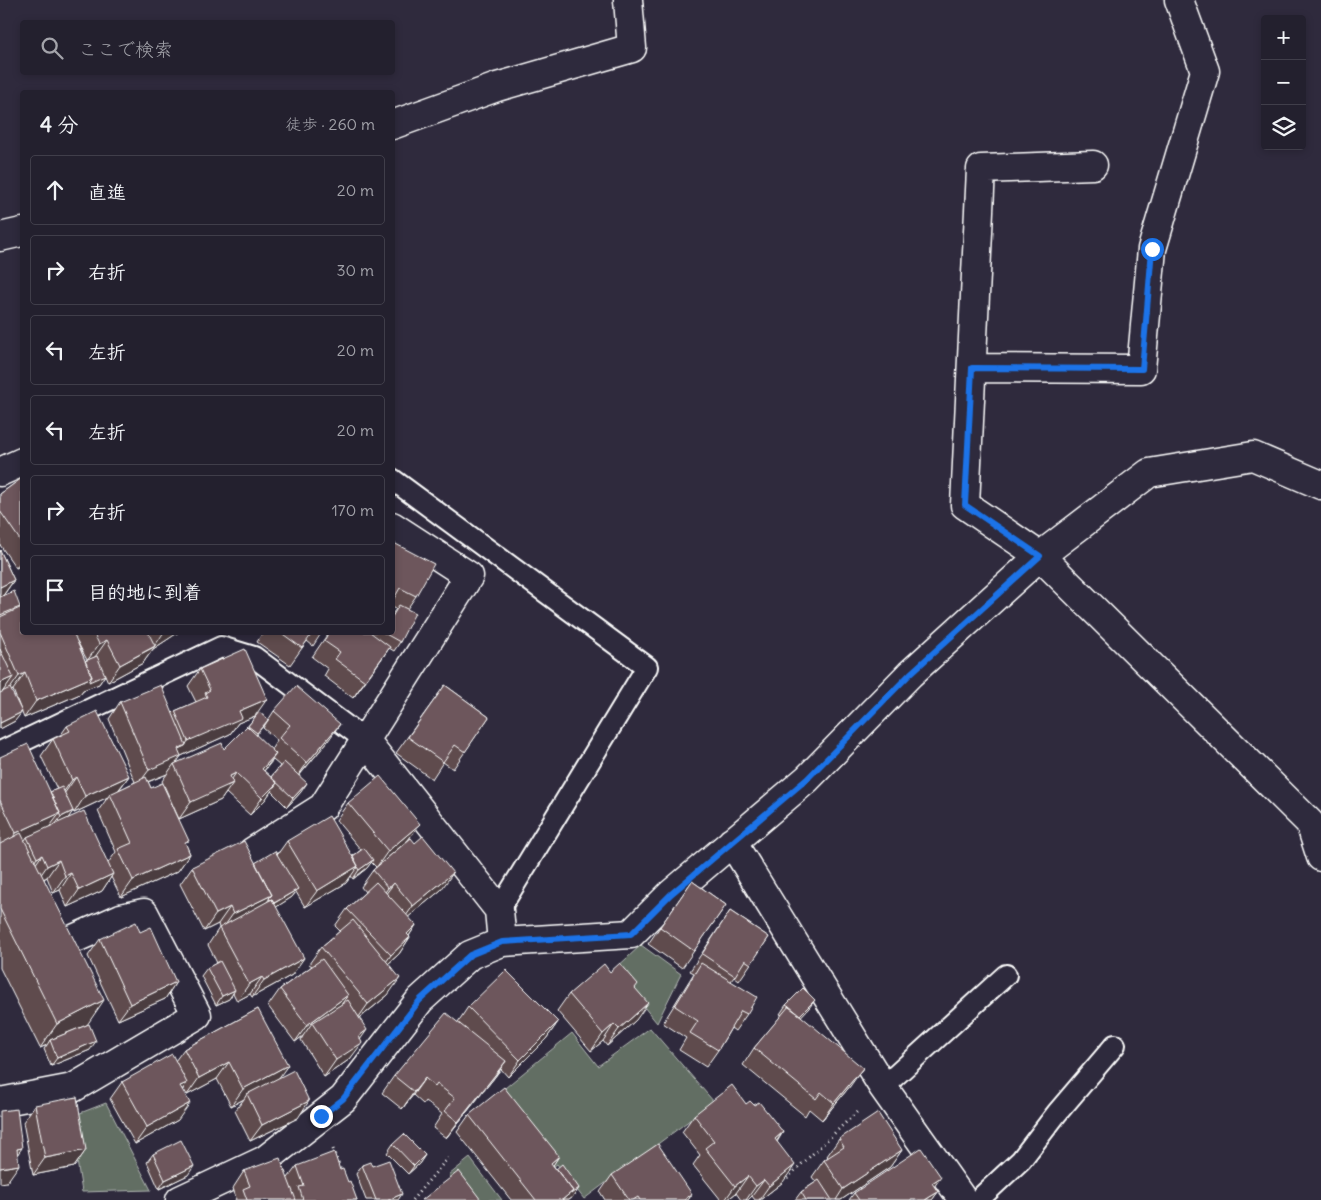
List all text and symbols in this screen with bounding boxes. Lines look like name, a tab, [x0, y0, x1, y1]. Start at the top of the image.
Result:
map controls	[1261, 15, 1306, 150]
button: +	[1261, 15, 1306, 60]
search box	[20, 20, 395, 75]
icon: search	[38, 34, 66, 62]
text: ここで検索	[78, 37, 173, 61]
button: −	[1261, 60, 1306, 105]
button: layers	[1261, 105, 1306, 150]
text: 4 分	[40, 111, 78, 138]
text: 徒歩 · 260 m	[285, 114, 375, 134]
icon: ahead	[41, 176, 69, 204]
text: 直進	[88, 180, 126, 204]
text: 20 m	[337, 180, 374, 200]
route start	[1141, 238, 1164, 261]
icon: right	[41, 256, 69, 284]
text: 右折	[88, 260, 126, 284]
text: 30 m	[337, 260, 374, 280]
icon: left	[41, 336, 69, 364]
text: 左折	[88, 340, 126, 364]
text: 20 m	[337, 340, 374, 360]
icon: left	[41, 416, 69, 444]
text: 左折	[88, 420, 126, 444]
text: 20 m	[337, 420, 374, 440]
icon: right	[41, 496, 69, 524]
text: 右折	[88, 500, 126, 524]
text: 170 m	[331, 500, 374, 520]
icon: arrive	[41, 576, 69, 604]
text: 目的地に到着	[88, 580, 202, 604]
route end	[310, 1105, 333, 1128]

